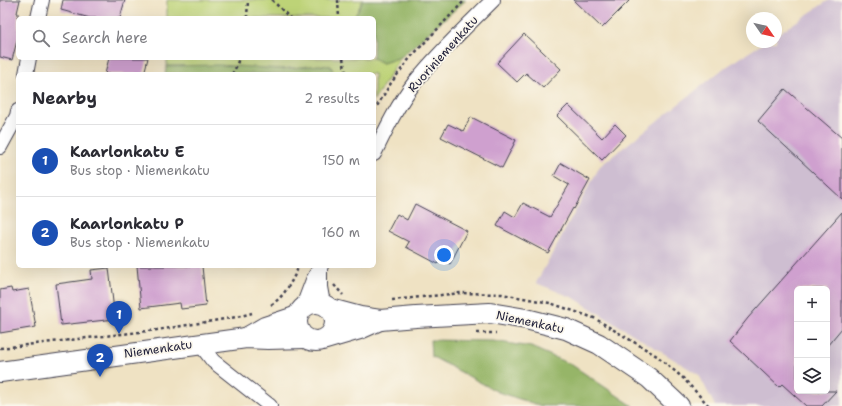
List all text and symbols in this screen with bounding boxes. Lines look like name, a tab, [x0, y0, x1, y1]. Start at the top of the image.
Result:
street label: Ruoriniemenkatu	[404, 12, 482, 96]
north arrow	[746, 12, 782, 48]
search box	[16, 16, 376, 60]
icon: search	[30, 27, 52, 49]
text: Search here	[62, 28, 148, 48]
text: Nearby	[32, 87, 97, 109]
text: 2 results	[304, 90, 360, 107]
text: Kaarlonkatu E	[70, 142, 185, 162]
text: 1	[42, 152, 48, 169]
text: 150 m	[322, 152, 360, 169]
text: Bus stop · Niemenkatu	[70, 162, 210, 179]
text: Kaarlonkatu P	[70, 214, 184, 234]
text: 2	[40, 224, 50, 241]
text: 160 m	[322, 224, 360, 241]
text: Bus stop · Niemenkatu	[70, 234, 210, 251]
your location	[434, 245, 454, 265]
map controls	[794, 286, 830, 394]
button: +	[794, 286, 830, 322]
pin: 1	[106, 301, 132, 334]
street label: Niemenkatu	[495, 307, 565, 337]
button: −	[794, 322, 830, 358]
street label: Niemenkatu	[123, 336, 193, 362]
pin: 2	[87, 344, 113, 377]
button: layers	[794, 358, 830, 394]

